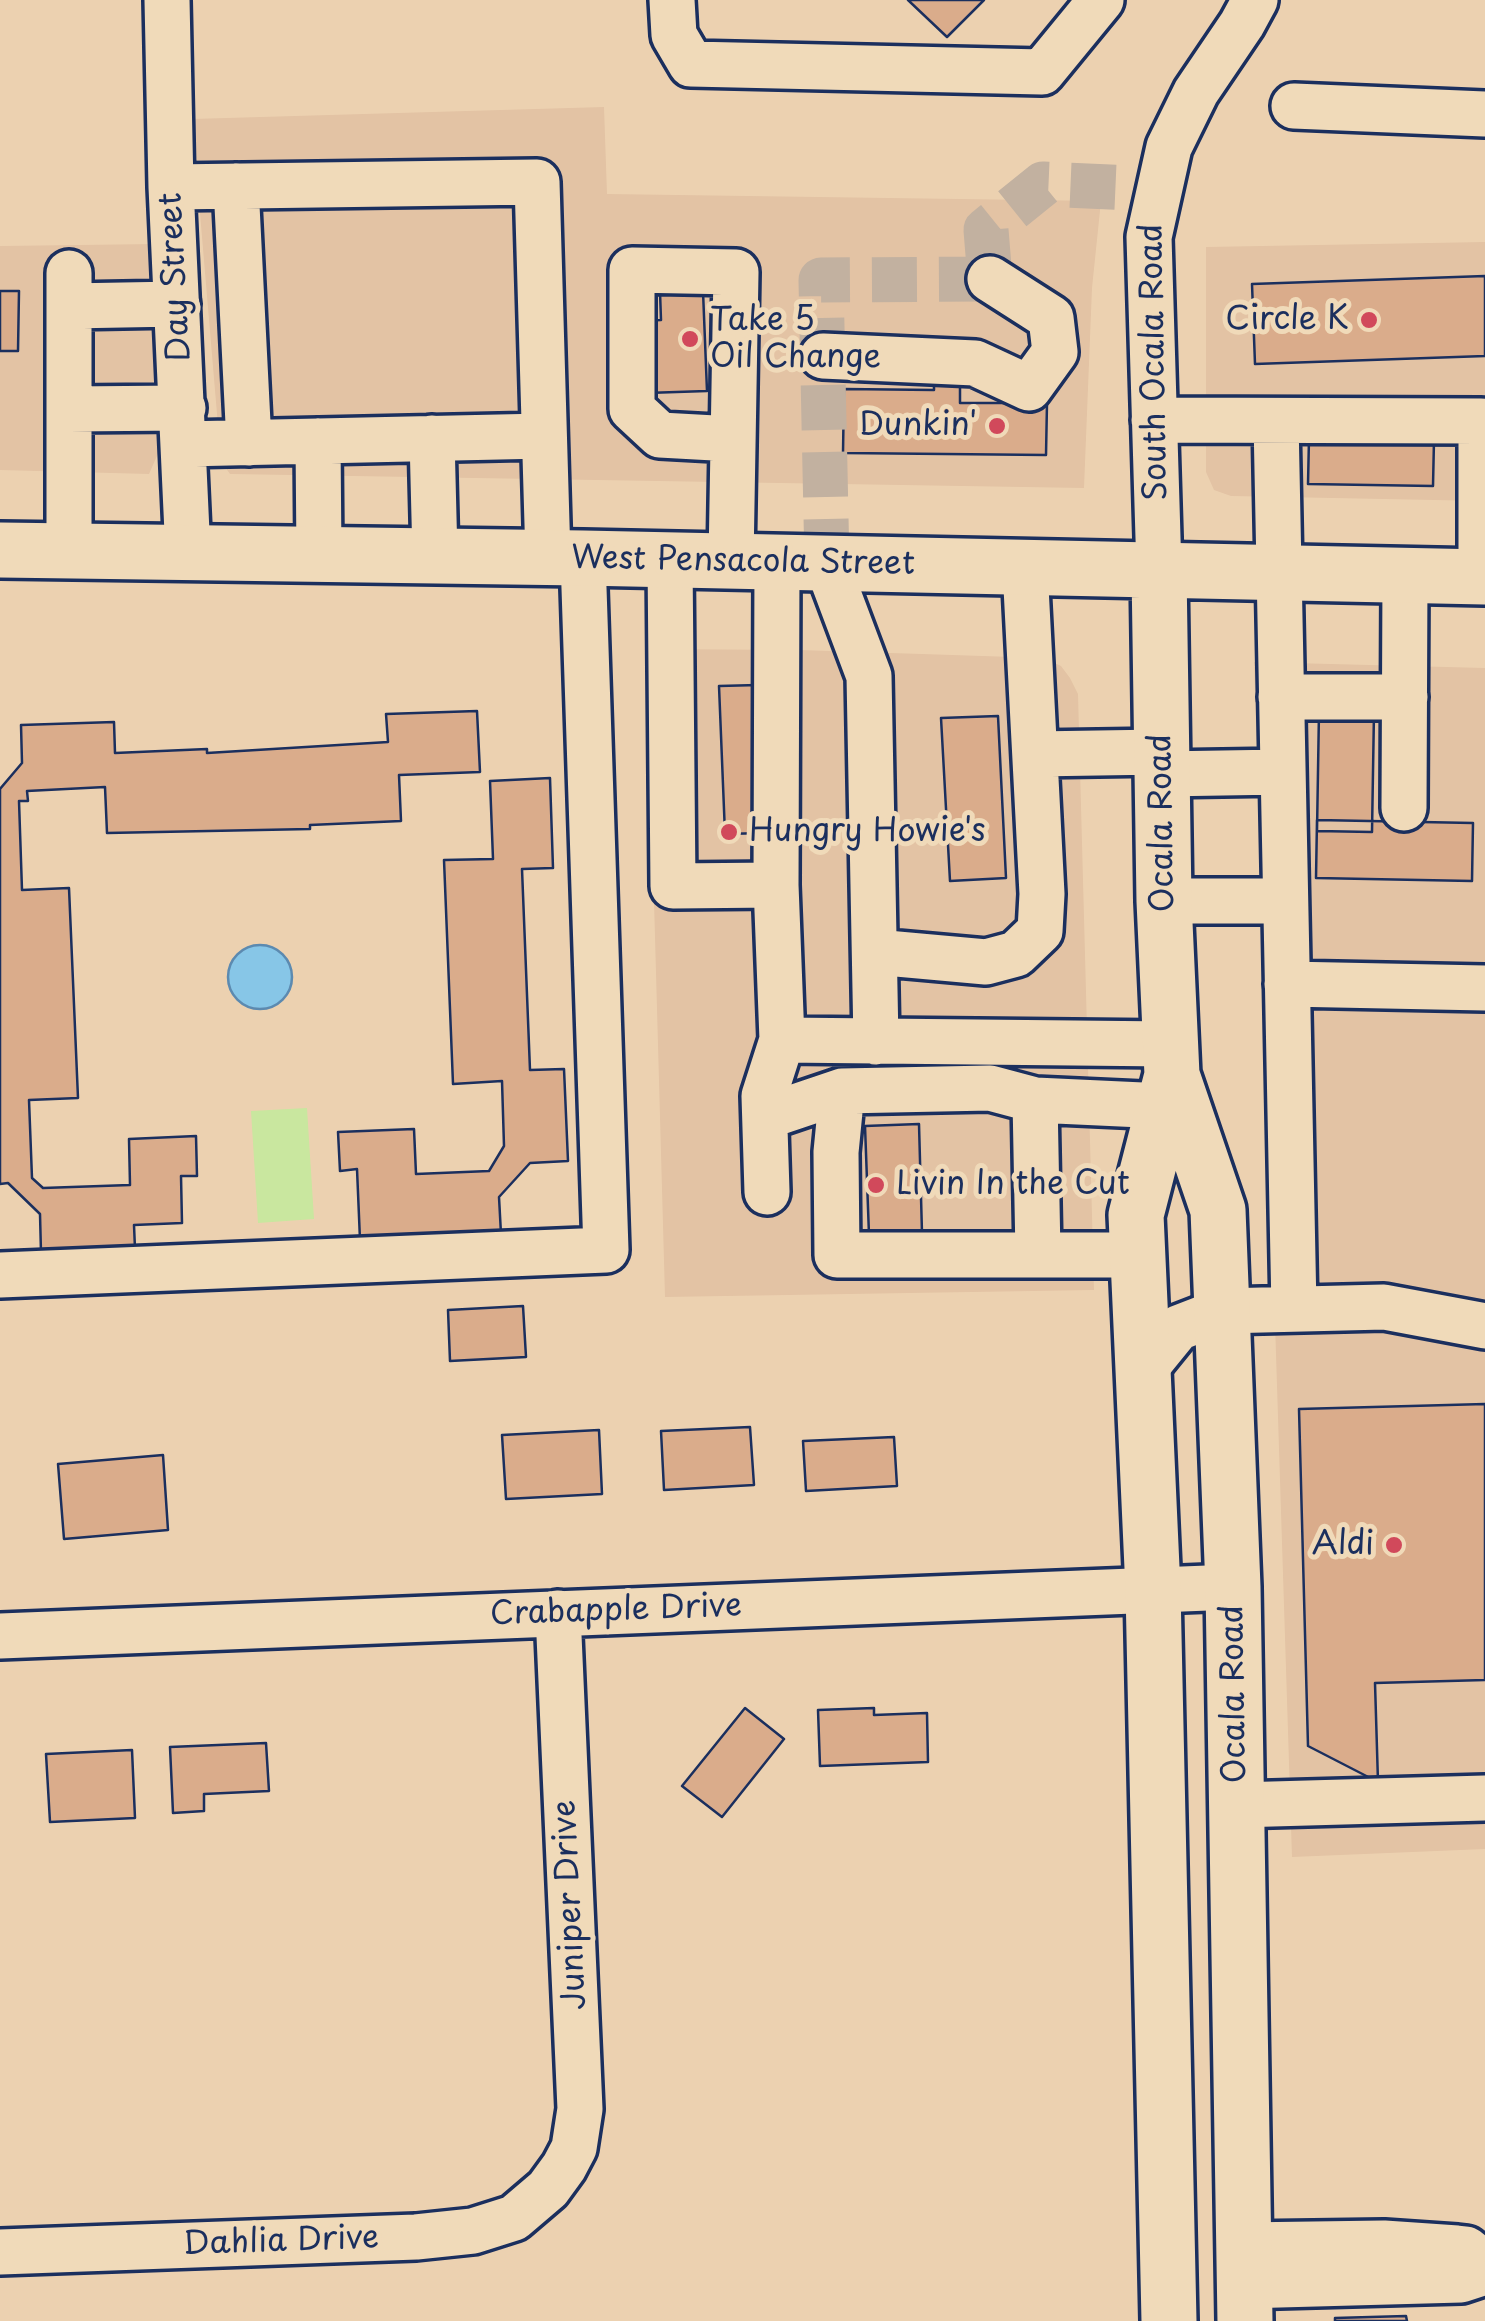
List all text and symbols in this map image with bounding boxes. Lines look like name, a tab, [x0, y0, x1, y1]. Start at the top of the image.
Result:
street label: Day Street	[152, 191, 200, 363]
street label: South Ocala Road	[1133, 223, 1177, 501]
place label: Circle K	[1225, 301, 1349, 339]
place label: Take 5 Oil Change	[710, 302, 881, 377]
marker: Circle K	[1358, 309, 1380, 331]
marker: Take 5 Oil Change	[679, 328, 701, 350]
place label: Dunkin'	[859, 407, 977, 445]
marker: Dunkin'	[986, 415, 1008, 437]
street label: West Pensacola Street	[571, 540, 915, 584]
street label: Ocala Road	[1142, 733, 1184, 913]
place label: Hungry Howie's	[749, 813, 986, 851]
marker: Hungry Howie's	[718, 821, 740, 843]
place label: Livin In the Cut	[896, 1166, 1130, 1204]
marker: Livin In the Cut	[865, 1174, 887, 1196]
place label: Aldi	[1312, 1526, 1374, 1564]
marker: Aldi	[1383, 1534, 1405, 1556]
street label: Crabapple Drive	[489, 1587, 743, 1635]
street label: Ocala Road	[1214, 1604, 1256, 1784]
street label: Juniper Drive	[546, 1799, 596, 2011]
street label: Dahlia Drive	[182, 2219, 380, 2265]

